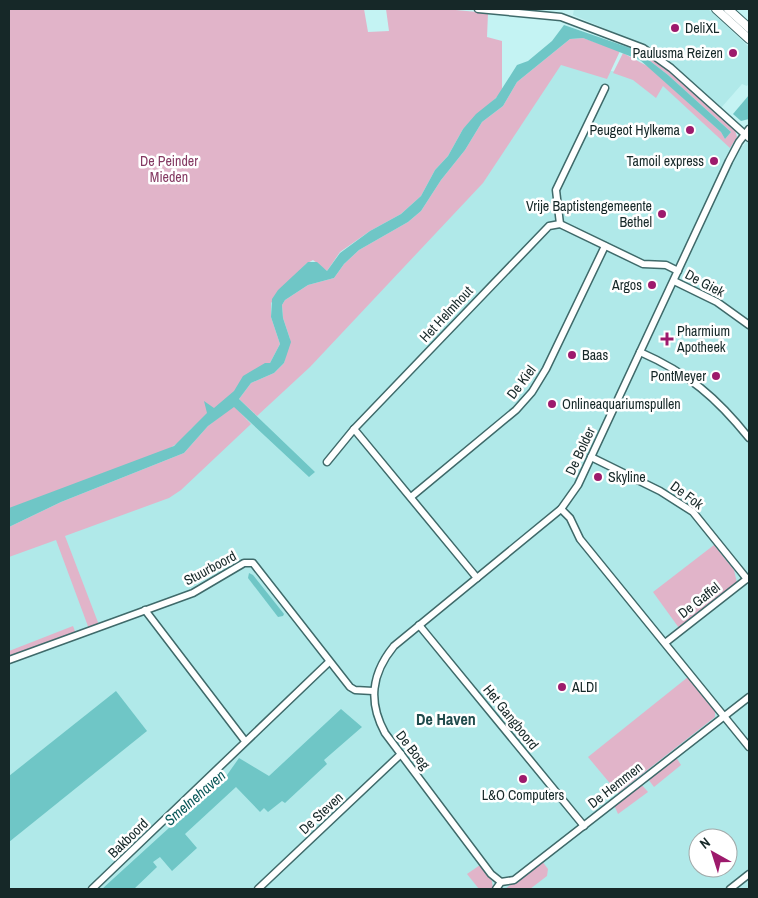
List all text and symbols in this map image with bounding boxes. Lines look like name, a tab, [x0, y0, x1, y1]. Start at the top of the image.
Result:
place label: DeliXL	[685, 19, 720, 37]
marker: DeliXL	[669, 22, 681, 34]
place label: Paulusma Reizen	[632, 44, 723, 62]
marker: Paulusma Reizen	[727, 47, 739, 59]
place label: Peugeot Hylkema	[589, 121, 681, 139]
marker: Peugeot Hylkema	[684, 124, 696, 136]
park label: De Peinder Mieden	[140, 152, 198, 186]
place label: Tamoil express	[627, 152, 704, 170]
marker: Tamoil express	[708, 155, 720, 167]
place label: Vrije Baptistengemeente Bethel	[526, 197, 652, 231]
marker: Vrije Baptistengemeente Bethel	[656, 208, 668, 220]
street label: De Giek	[682, 265, 728, 301]
place label: Argos	[611, 276, 642, 294]
marker: Argos	[646, 279, 658, 291]
street label: Het Helmhout	[415, 282, 477, 346]
place label: Pharmium Apotheek	[676, 322, 730, 356]
marker: Pharmium Apotheek	[661, 333, 673, 345]
place label: Baas	[582, 346, 608, 364]
marker: Baas	[566, 349, 578, 361]
street label: De Kiel	[502, 362, 540, 402]
place label: PontMeyer	[650, 367, 706, 385]
marker: PontMeyer	[710, 370, 722, 382]
place label: Onlineaquariumspullen	[562, 395, 681, 413]
marker: Onlineaquariumspullen	[546, 398, 558, 410]
street label: De Bolder	[561, 424, 599, 478]
place label: Skyline	[608, 468, 646, 486]
marker: Skyline	[592, 471, 604, 483]
street label: De Fok	[667, 477, 707, 513]
street label: Stuurboord	[181, 547, 239, 589]
street label: De Gaffel	[674, 578, 724, 622]
place label: ALDI	[571, 678, 598, 696]
street label: Het Gangboord	[479, 681, 543, 753]
marker: ALDI	[556, 681, 568, 693]
district label: De Haven	[416, 708, 476, 730]
street label: De Boeg	[392, 727, 434, 774]
street label: De Hemmen	[584, 758, 646, 812]
water label: Smelnehaven	[159, 765, 230, 830]
marker: L&O Computers	[517, 773, 529, 785]
place label: L&O Computers	[482, 786, 564, 804]
street label: De Steven	[295, 788, 347, 838]
street label: Bakboord	[104, 814, 152, 862]
north arrow	[688, 828, 738, 878]
text: N	[696, 833, 714, 853]

